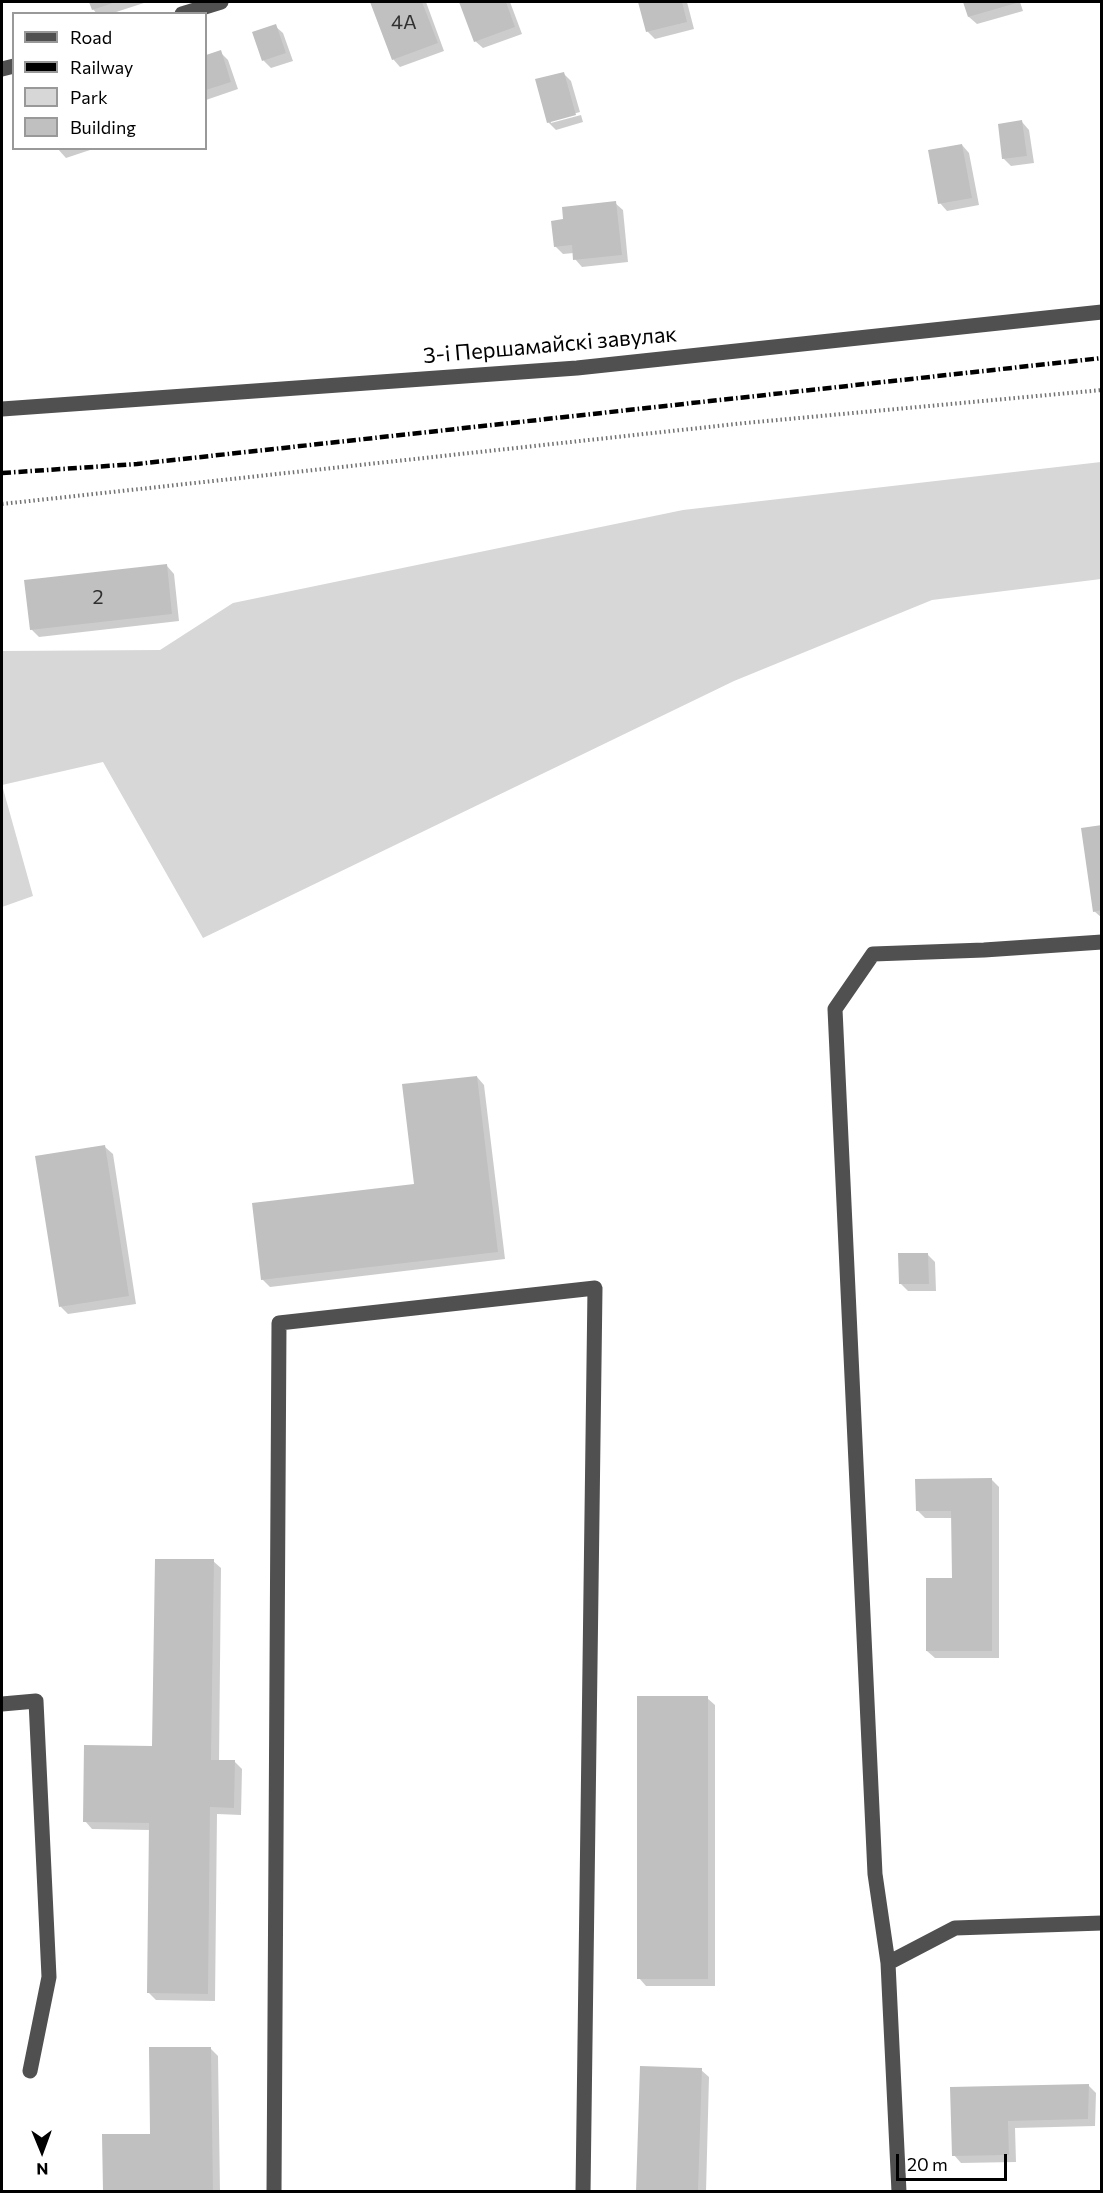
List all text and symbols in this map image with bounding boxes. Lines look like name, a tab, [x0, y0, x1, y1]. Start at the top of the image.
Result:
house number: 4А	[391, 10, 417, 34]
legend	[12, 12, 207, 150]
text: Road	[70, 26, 112, 48]
text: Railway	[70, 56, 133, 78]
text: Park	[70, 86, 108, 108]
text: Building	[70, 116, 136, 138]
street label: 3-і Першамайскі завулак	[422, 321, 678, 369]
house number: 2	[92, 585, 104, 609]
north arrow	[12, 2121, 72, 2181]
scale bar	[899, 2142, 1010, 2180]
text: 20 m	[907, 2153, 948, 2175]
text: N	[36, 2160, 48, 2179]

